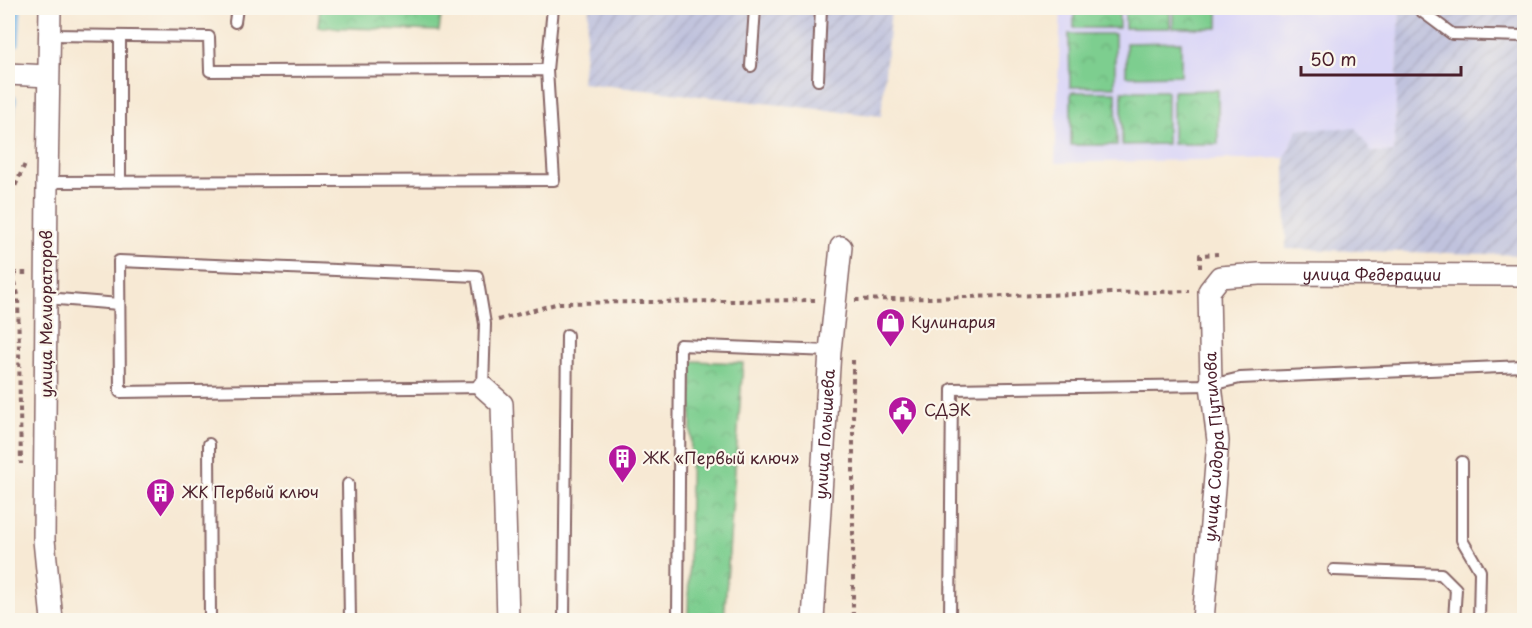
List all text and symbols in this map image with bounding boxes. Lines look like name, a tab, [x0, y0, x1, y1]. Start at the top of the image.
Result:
scale bar	[1301, 39, 1462, 77]
text: 50 m	[1310, 45, 1357, 72]
street label: улица Мелиораторов	[33, 230, 57, 398]
street label: улица Федерации	[1302, 261, 1442, 286]
shop icon: Кулинария	[874, 306, 906, 348]
place label: Кулинария	[911, 309, 996, 333]
street label: улица Сидора Путилова	[1197, 351, 1229, 543]
street label: улица Голышева	[808, 368, 840, 500]
public building icon: СДЭК	[887, 394, 919, 436]
place label: СДЭК	[924, 397, 971, 421]
building icon: ЖК «Первый ключ»	[606, 442, 638, 484]
place label: ЖК «Первый ключ»	[642, 445, 799, 469]
building icon: ЖК Первый ключ	[145, 476, 177, 518]
place label: ЖК Первый ключ	[181, 479, 319, 503]

